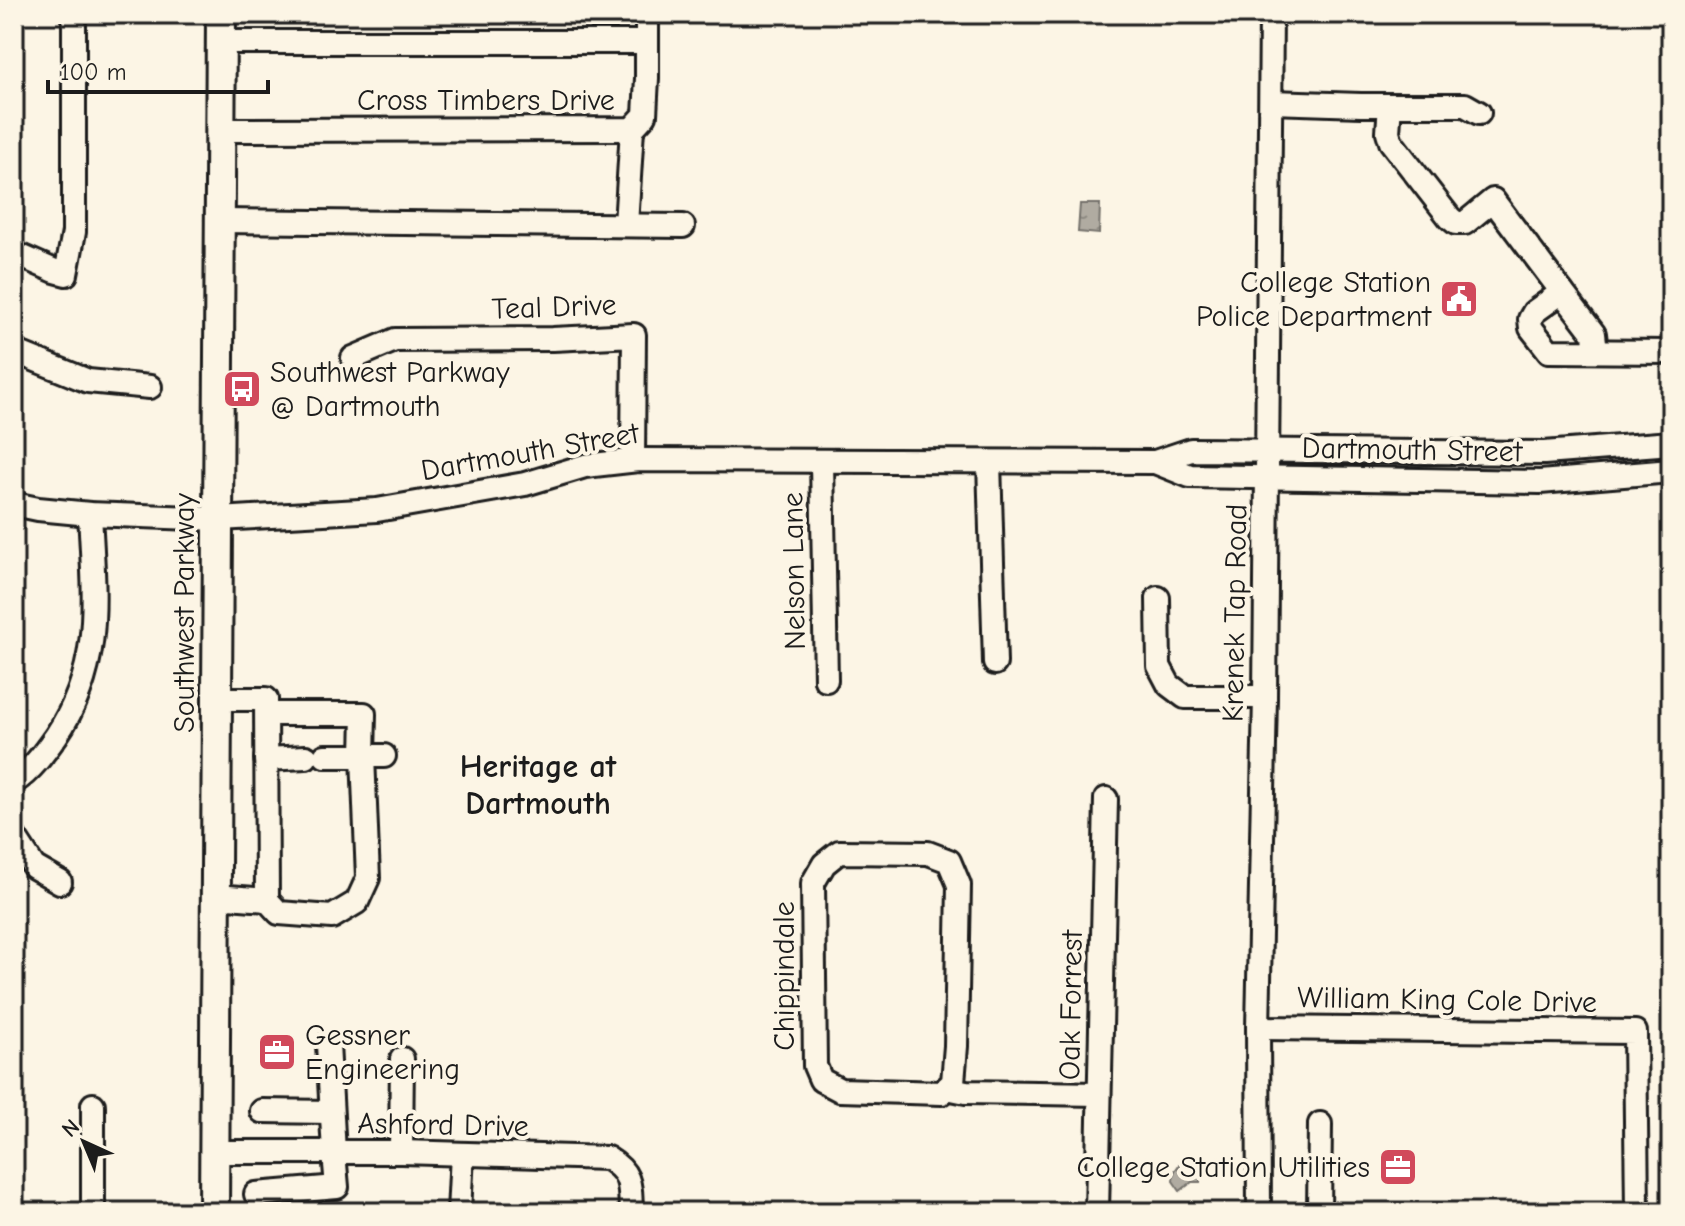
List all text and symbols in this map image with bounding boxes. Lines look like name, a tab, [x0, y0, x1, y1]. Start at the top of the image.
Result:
scale bar	[48, 44, 268, 94]
text: 100 m	[60, 58, 127, 86]
street label: Cross Timbers Drive	[357, 83, 615, 118]
place label: College Station Police Department	[1196, 265, 1432, 334]
public building icon: College Station Police Department	[1438, 278, 1480, 320]
street label: Teal Drive	[491, 287, 617, 327]
place label: Southwest Parkway @ Dartmouth	[270, 355, 510, 424]
bus stop icon: Southwest Parkway @ Dartmouth	[221, 368, 263, 410]
street label: Dartmouth Street	[418, 415, 643, 488]
street label: Dartmouth Street	[1301, 431, 1524, 469]
street label: Nelson Lane	[775, 492, 813, 650]
street label: Southwest Parkway	[167, 493, 202, 733]
street label: Krenek Tap Road	[1216, 504, 1254, 722]
district label: Heritage at Dartmouth	[460, 748, 617, 822]
street label: Chippindale	[767, 901, 802, 1051]
street label: Oak Forrest	[1052, 928, 1090, 1080]
street label: William King Cole Drive	[1297, 980, 1597, 1020]
place label: Gessner Engineering	[305, 1018, 460, 1087]
office icon: Gessner Engineering	[256, 1031, 298, 1073]
north arrow	[44, 1102, 124, 1182]
street label: Ashford Drive	[357, 1106, 529, 1144]
text: N	[57, 1114, 85, 1143]
office icon: College Station Utilities	[1377, 1146, 1419, 1188]
place label: College Station Utilities	[1077, 1150, 1370, 1185]

